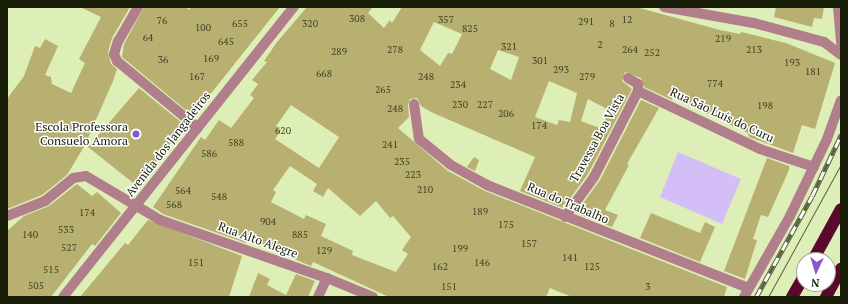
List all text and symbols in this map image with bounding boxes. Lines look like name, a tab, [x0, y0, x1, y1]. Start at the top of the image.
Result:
house number: 308	[349, 13, 365, 25]
house number: 357	[438, 14, 454, 26]
house number: 12	[622, 14, 632, 26]
house number: 76	[157, 15, 167, 27]
house number: 291	[578, 16, 594, 28]
house number: 655	[232, 18, 248, 30]
house number: 320	[302, 18, 318, 30]
house number: 8	[609, 18, 615, 30]
house number: 100	[195, 22, 211, 34]
house number: 825	[462, 23, 478, 35]
house number: 64	[143, 32, 153, 44]
house number: 219	[715, 33, 731, 45]
house number: 645	[218, 36, 234, 48]
house number: 2	[597, 39, 603, 51]
house number: 321	[501, 41, 517, 53]
house number: 278	[387, 44, 403, 56]
house number: 264	[622, 44, 638, 56]
house number: 213	[746, 44, 762, 56]
house number: 289	[331, 46, 347, 58]
house number: 252	[644, 47, 660, 59]
house number: 169	[203, 53, 219, 65]
house number: 36	[158, 54, 168, 66]
house number: 301	[532, 55, 548, 67]
house number: 193	[784, 57, 800, 69]
house number: 293	[553, 64, 569, 76]
house number: 181	[805, 66, 821, 78]
house number: 668	[316, 68, 332, 80]
house number: 167	[189, 71, 205, 83]
house number: 248	[418, 71, 434, 83]
house number: 279	[579, 71, 595, 83]
house number: 774	[707, 78, 723, 90]
house number: 234	[450, 79, 466, 91]
house number: 265	[375, 84, 391, 96]
street label: Rua São Luís do Curu	[668, 85, 776, 145]
street label: Avenida dos Jangadeiros	[122, 89, 214, 199]
street label: Travessa Boa Vista	[567, 91, 627, 185]
house number: 230	[452, 99, 468, 111]
house number: 227	[477, 99, 493, 111]
house number: 198	[757, 100, 773, 112]
house number: 248	[387, 103, 403, 115]
house number: 206	[498, 108, 514, 120]
place label: Escola Professora Consuelo Amora	[35, 120, 128, 148]
house number: 174	[531, 120, 547, 132]
house number: 620	[275, 125, 291, 137]
marker: Escola Professora Consuelo Amora	[131, 129, 141, 139]
house number: 588	[228, 137, 244, 149]
house number: 241	[382, 139, 398, 151]
house number: 586	[201, 148, 217, 160]
house number: 235	[394, 156, 410, 168]
house number: 223	[405, 169, 421, 181]
street label: Rua do Trabalho	[525, 179, 611, 227]
house number: 210	[417, 184, 433, 196]
house number: 564	[175, 185, 191, 197]
house number: 548	[211, 191, 227, 203]
house number: 568	[166, 199, 182, 211]
house number: 189	[472, 206, 488, 218]
house number: 174	[79, 207, 95, 219]
house number: 904	[260, 216, 276, 228]
street label: Rua Alto Alegre	[216, 219, 300, 261]
house number: 175	[498, 219, 514, 231]
house number: 533	[58, 224, 74, 236]
house number: 140	[22, 229, 38, 241]
house number: 885	[292, 229, 308, 241]
house number: 157	[521, 238, 537, 250]
house number: 527	[61, 242, 77, 254]
house number: 199	[452, 243, 468, 255]
house number: 129	[316, 245, 332, 257]
house number: 141	[562, 252, 578, 264]
north arrow	[796, 252, 836, 292]
house number: 151	[188, 257, 204, 269]
house number: 146	[474, 257, 490, 269]
house number: 162	[432, 261, 448, 273]
house number: 125	[584, 261, 600, 273]
house number: 515	[43, 264, 59, 276]
text: N	[811, 276, 820, 290]
house number: 505	[28, 280, 44, 292]
house number: 151	[441, 281, 457, 293]
house number: 3	[645, 281, 651, 293]

